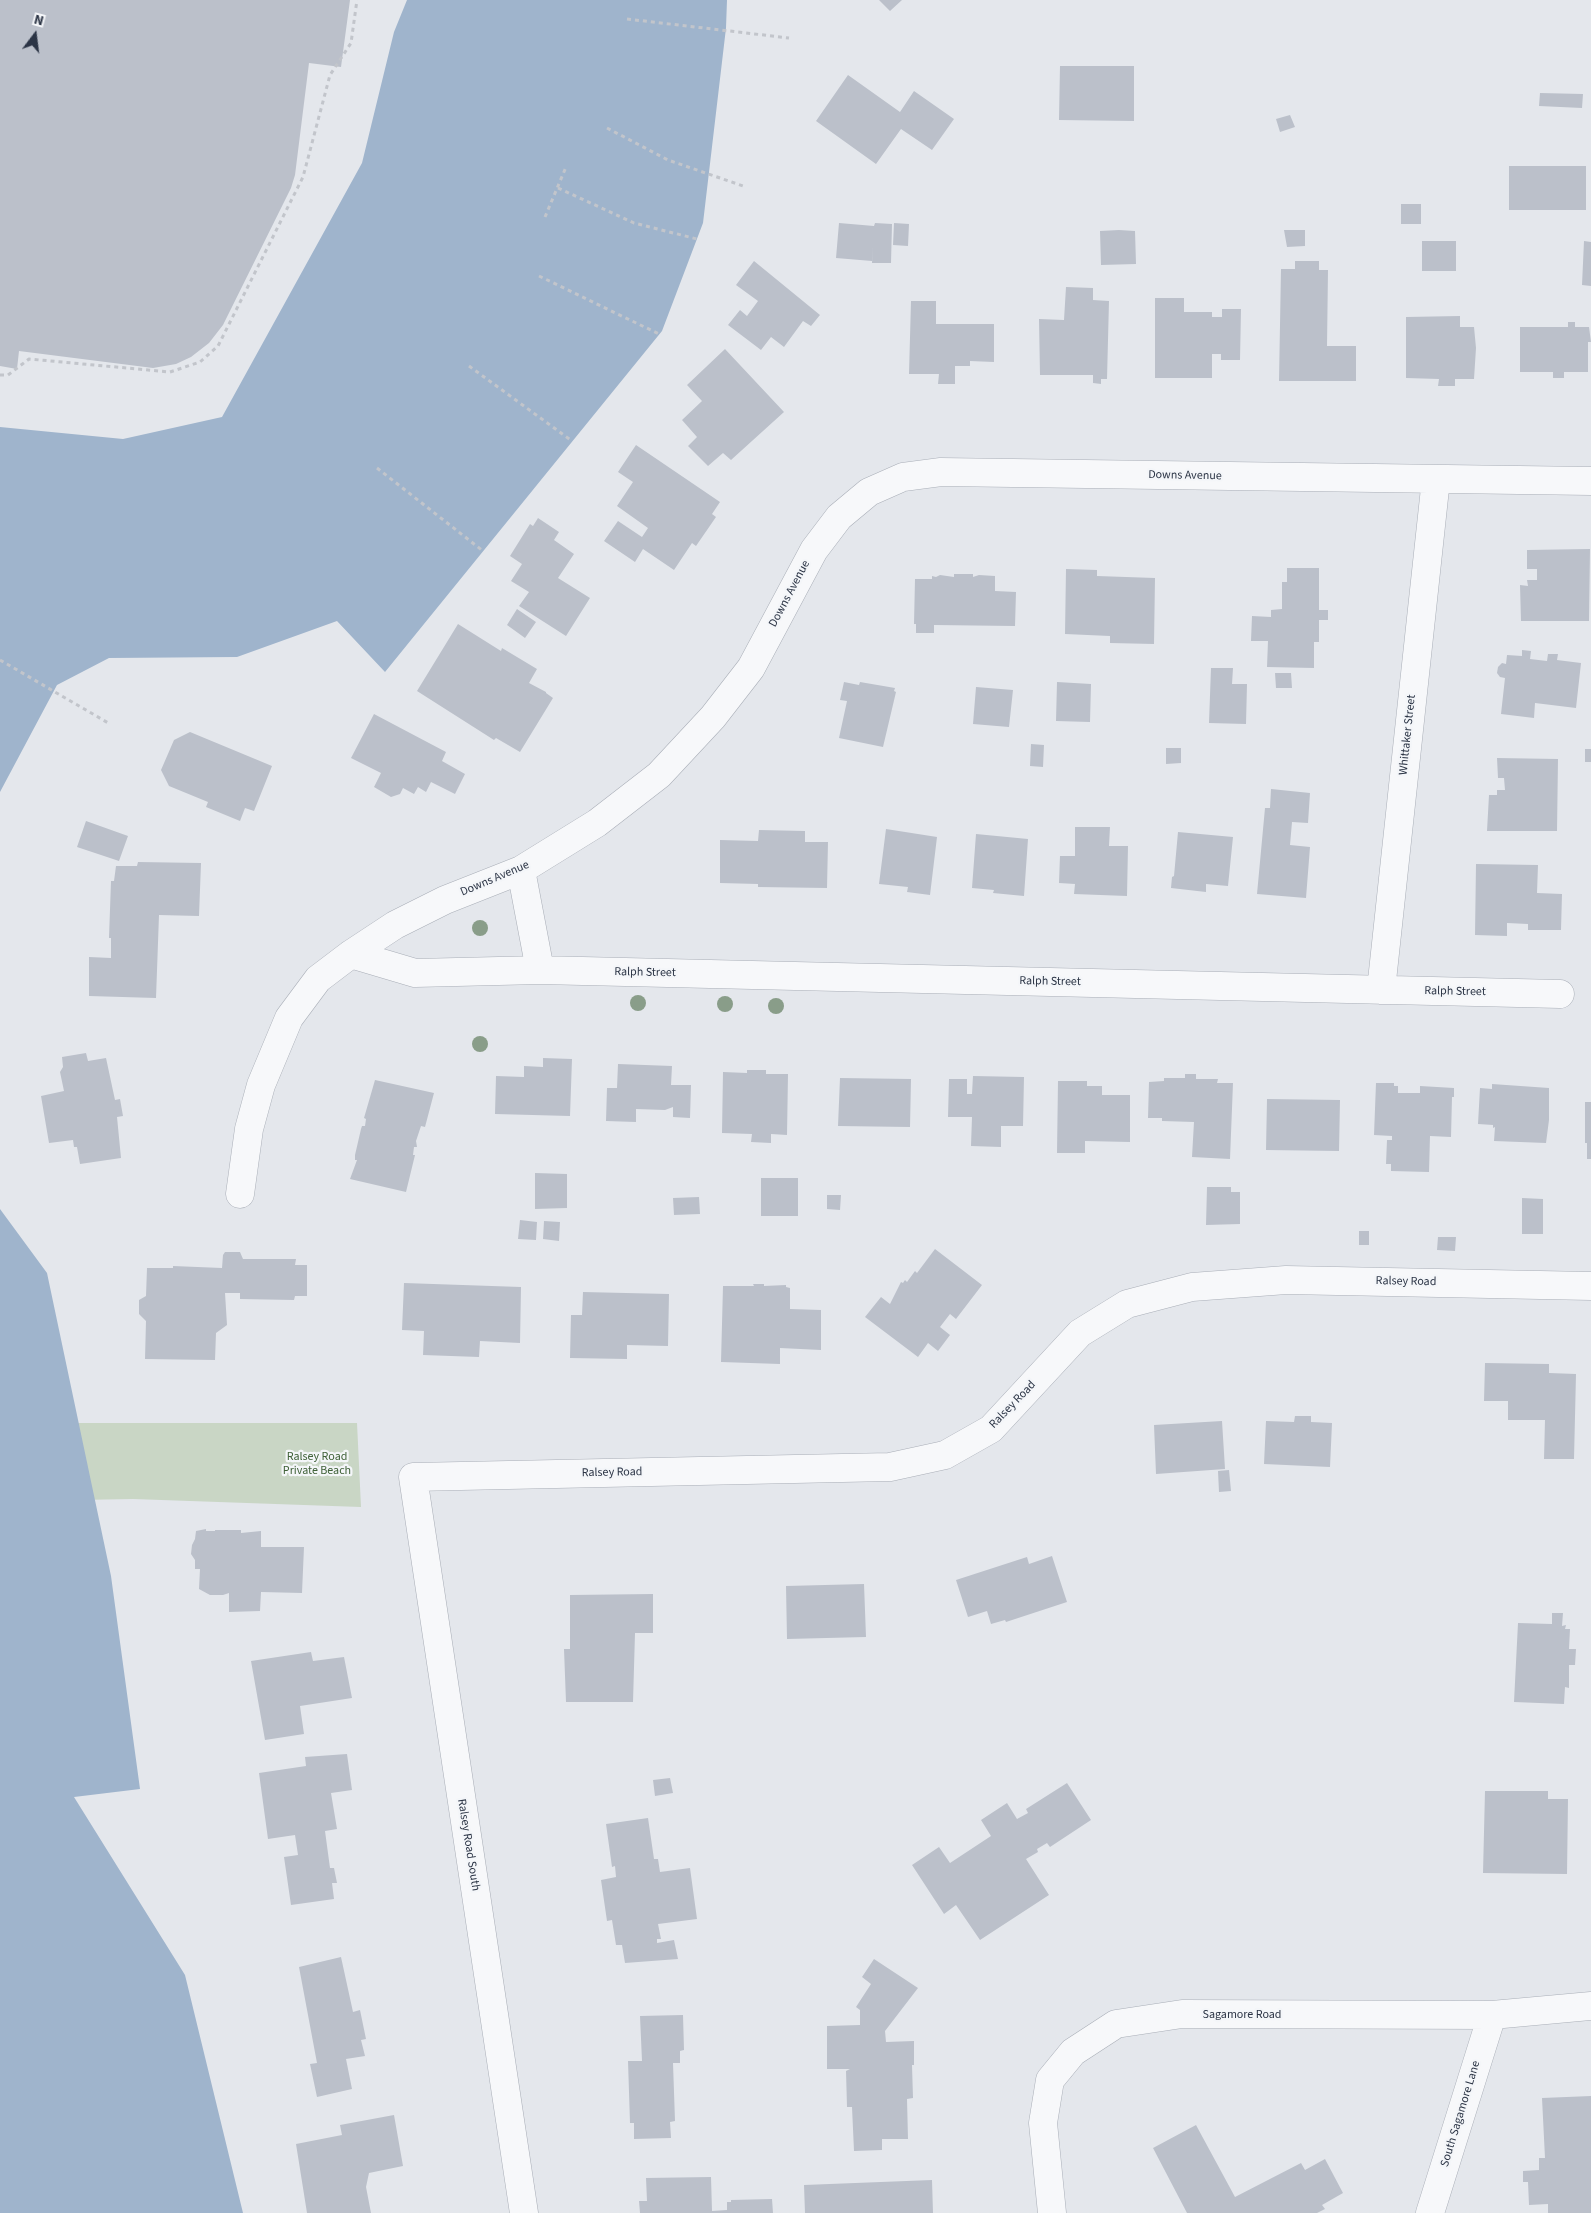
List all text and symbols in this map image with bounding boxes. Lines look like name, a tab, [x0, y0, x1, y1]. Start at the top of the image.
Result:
north arrow	[10, 10, 60, 60]
text: N	[32, 10, 46, 31]
street label: Downs Avenue	[1148, 468, 1222, 484]
street label: Downs Avenue	[766, 558, 814, 630]
street label: Whittaker Street	[1397, 694, 1419, 776]
street label: Downs Avenue	[458, 858, 532, 900]
street label: Ralph Street	[614, 965, 676, 981]
street label: Ralph Street	[1019, 974, 1081, 990]
street label: Ralph Street	[1424, 984, 1486, 1000]
street label: Ralsey Road	[1376, 1274, 1436, 1290]
street label: Ralsey Road	[987, 1378, 1039, 1432]
park label: Ralsey Road Private Beach	[283, 1450, 351, 1478]
street label: Ralsey Road	[582, 1465, 642, 1481]
street label: Ralsey Road South	[454, 1798, 482, 1892]
street label: Sagamore Road	[1203, 2008, 1281, 2022]
street label: South Sagamore Lane	[1438, 2059, 1484, 2169]

